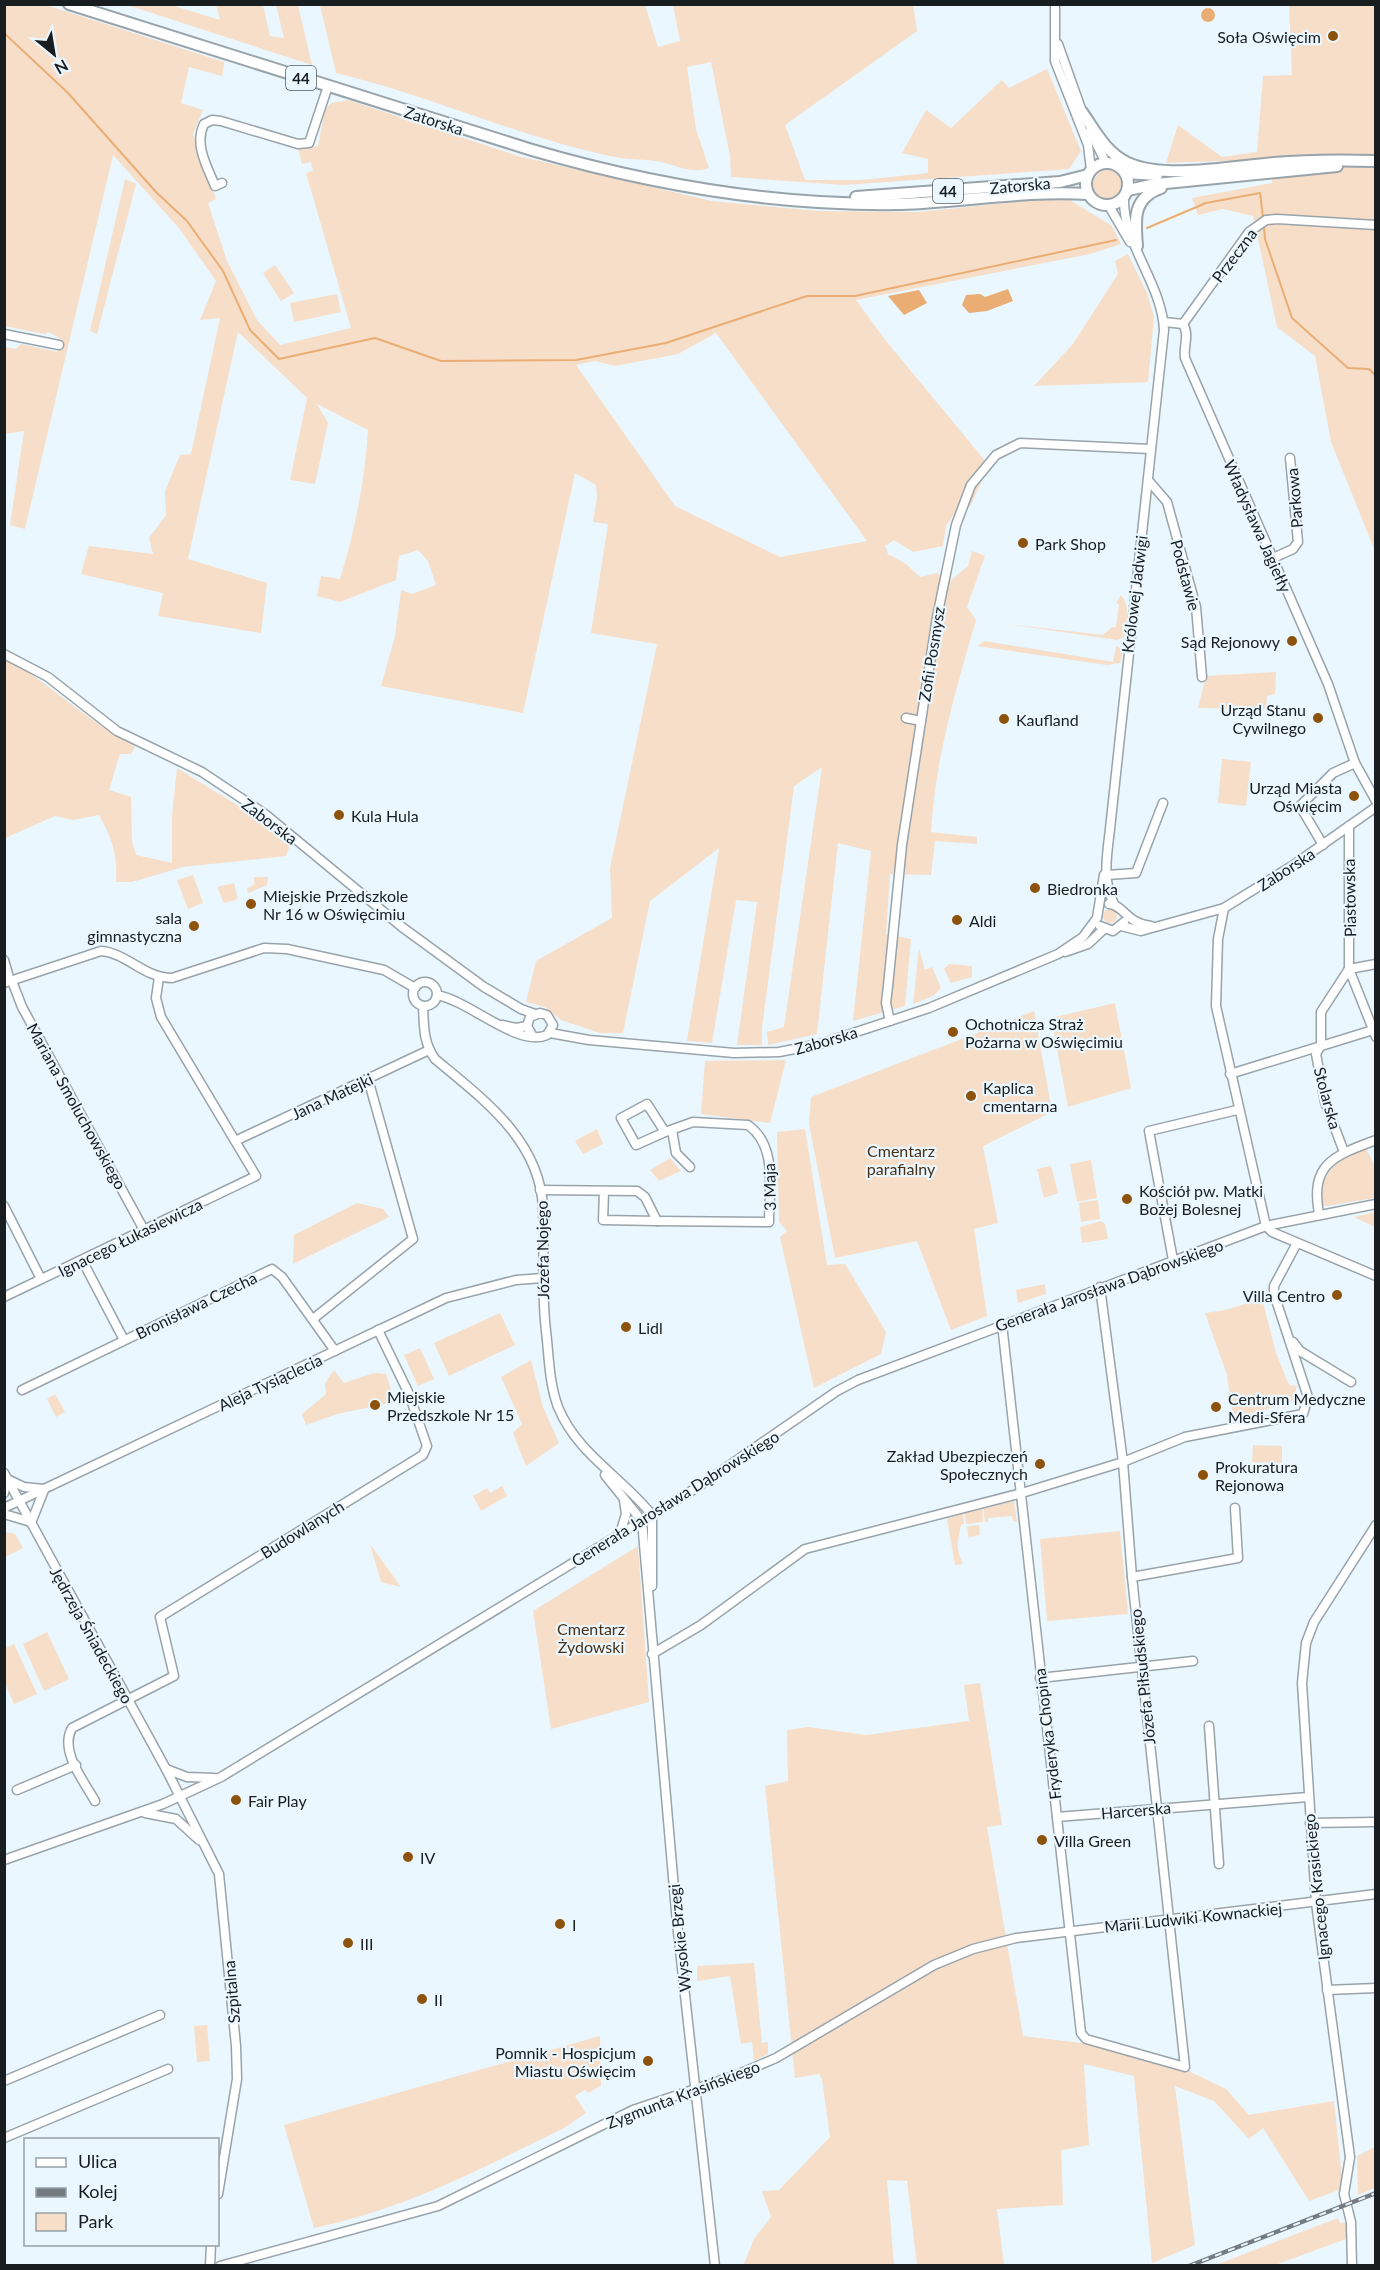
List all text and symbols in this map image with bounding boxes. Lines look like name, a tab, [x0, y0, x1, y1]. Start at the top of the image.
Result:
north arrow	[24, 24, 84, 84]
place label: Soła Oświęcim	[1217, 27, 1321, 46]
marker: Soła Oświęcim	[1326, 29, 1340, 43]
text: N	[52, 56, 72, 79]
road number: 44	[286, 66, 316, 90]
street label: Zatorska	[402, 102, 466, 138]
street label: Zatorska	[989, 173, 1051, 197]
road number: 44	[933, 179, 963, 203]
street label: Przeczna	[1208, 224, 1260, 286]
street label: Władysława Jagiełły	[1220, 457, 1296, 596]
street label: Parkowa	[1282, 467, 1306, 529]
place label: Park Shop	[1035, 534, 1106, 553]
street label: Królowej Jadwigi	[1117, 534, 1151, 654]
marker: Park Shop	[1016, 536, 1030, 550]
street label: Podstawie	[1167, 537, 1205, 613]
street label: Zofii Posmysz	[914, 605, 948, 703]
place label: Sąd Rejonowy	[1181, 632, 1281, 651]
marker: Sąd Rejonowy	[1285, 634, 1299, 648]
place label: Urząd Stanu Cywilnego	[1221, 700, 1306, 737]
place label: Kaufland	[1016, 710, 1079, 729]
marker: Urząd Stanu Cywilnego	[1311, 711, 1325, 725]
marker: Kaufland	[997, 712, 1011, 726]
place label: Urząd Miasta Oświęcim	[1249, 778, 1342, 815]
marker: Urząd Miasta Oświęcim	[1347, 789, 1361, 803]
street label: Zaborska	[239, 794, 301, 848]
place label: Kula Hula	[351, 806, 419, 825]
marker: Kula Hula	[332, 808, 346, 822]
street label: Zaborska	[1254, 844, 1318, 894]
street label: Piastowska	[1339, 859, 1359, 937]
place label: Biedronka	[1047, 879, 1118, 898]
marker: Biedronka	[1028, 881, 1042, 895]
place label: Miejskie Przedszkole Nr 16 w Oświęcimiu	[263, 886, 408, 923]
marker: Miejskie Przedszkole Nr 16 w Oświęcimiu	[244, 897, 258, 911]
place label: sala gimnastyczna	[87, 908, 182, 945]
place label: Aldi	[969, 911, 996, 930]
marker: Aldi	[950, 913, 964, 927]
marker: sala gimnastyczna	[187, 919, 201, 933]
place label: Ochotnicza Straż Pożarna w Oświęcimiu	[965, 1014, 1123, 1051]
street label: Mariana Smoluchowskiego	[23, 1020, 131, 1192]
street label: Zaborska	[792, 1022, 860, 1058]
marker: Ochotnicza Straż Pożarna w Oświęcimiu	[946, 1025, 960, 1039]
street label: Stolarska	[1311, 1065, 1345, 1131]
street label: Jana Matejki	[288, 1069, 376, 1123]
place label: Kaplica cmentarna	[983, 1078, 1057, 1115]
marker: Kaplica cmentarna	[964, 1089, 978, 1103]
park label: Cmentarz parafialny	[867, 1141, 936, 1178]
street label: 3 Maja	[759, 1163, 779, 1211]
place label: Kościół pw. Matki Bożej Bolesnej	[1139, 1181, 1263, 1218]
marker: Kościół pw. Matki Bożej Bolesnej	[1120, 1192, 1134, 1206]
street label: Ignacego Łukasiewicza	[55, 1194, 205, 1280]
street label: Józefa Nojego	[532, 1200, 552, 1300]
street label: Generała Jarosława Dąbrowskiego	[992, 1235, 1226, 1335]
street label: Bronisława Czecha	[132, 1267, 260, 1343]
place label: Villa Centro	[1243, 1286, 1325, 1305]
marker: Villa Centro	[1330, 1288, 1344, 1302]
place label: Lidl	[638, 1318, 663, 1337]
marker: Lidl	[619, 1320, 633, 1334]
street label: Aleja Tysiąclecia	[215, 1350, 325, 1414]
place label: Miejskie Przedszkole Nr 15	[387, 1387, 514, 1424]
place label: Centrum Medyczne Medi-Sfera	[1228, 1389, 1366, 1426]
marker: Miejskie Przedszkole Nr 15	[368, 1398, 382, 1412]
marker: Centrum Medyczne Medi-Sfera	[1209, 1400, 1223, 1414]
street label: Generała Jarosława Dąbrowskiego	[568, 1426, 782, 1570]
place label: Zakład Ubezpieczeń Społecznych	[887, 1446, 1028, 1483]
marker: Zakład Ubezpieczeń Społecznych	[1033, 1457, 1047, 1471]
place label: Prokuratura Rejonowa	[1215, 1457, 1298, 1494]
marker: Prokuratura Rejonowa	[1196, 1468, 1210, 1482]
street label: Budowlanych	[257, 1496, 347, 1562]
street label: Jędrzeja Śniadeckiego	[47, 1563, 137, 1707]
street label: Józefa Piłsudskiego	[1125, 1608, 1159, 1746]
park label: Cmentarz Żydowski	[557, 1619, 625, 1656]
street label: Fryderyka Chopina	[1030, 1667, 1064, 1801]
place label: Fair Play	[248, 1791, 307, 1810]
marker: Fair Play	[229, 1793, 243, 1807]
street label: Harcerska	[1100, 1797, 1172, 1823]
street label: Ignacego Krasickiego	[1299, 1813, 1333, 1961]
place label: Villa Green	[1054, 1831, 1131, 1850]
marker: Villa Green	[1035, 1833, 1049, 1847]
place label: IV	[420, 1848, 435, 1867]
marker: IV	[401, 1850, 415, 1864]
street label: Wysokie Brzegi	[664, 1883, 694, 1993]
street label: Marii Ludwiki Kownackiej	[1103, 1898, 1283, 1936]
place label: I	[572, 1915, 576, 1934]
marker: I	[553, 1917, 567, 1931]
place label: III	[360, 1934, 373, 1953]
marker: III	[341, 1936, 355, 1950]
street label: Szpitalna	[219, 1960, 243, 2024]
place label: II	[434, 1990, 443, 2009]
marker: II	[415, 1992, 429, 2006]
place label: Pomnik - Hospicjum Miastu Oświęcim	[495, 2043, 636, 2080]
marker: Pomnik - Hospicjum Miastu Oświęcim	[641, 2054, 655, 2068]
street label: Zygmunta Krasińskiego	[604, 2056, 762, 2132]
legend	[24, 2138, 219, 2246]
text: Ulica	[78, 2150, 117, 2172]
text: Kolej	[78, 2180, 118, 2202]
text: Park	[78, 2210, 114, 2232]

